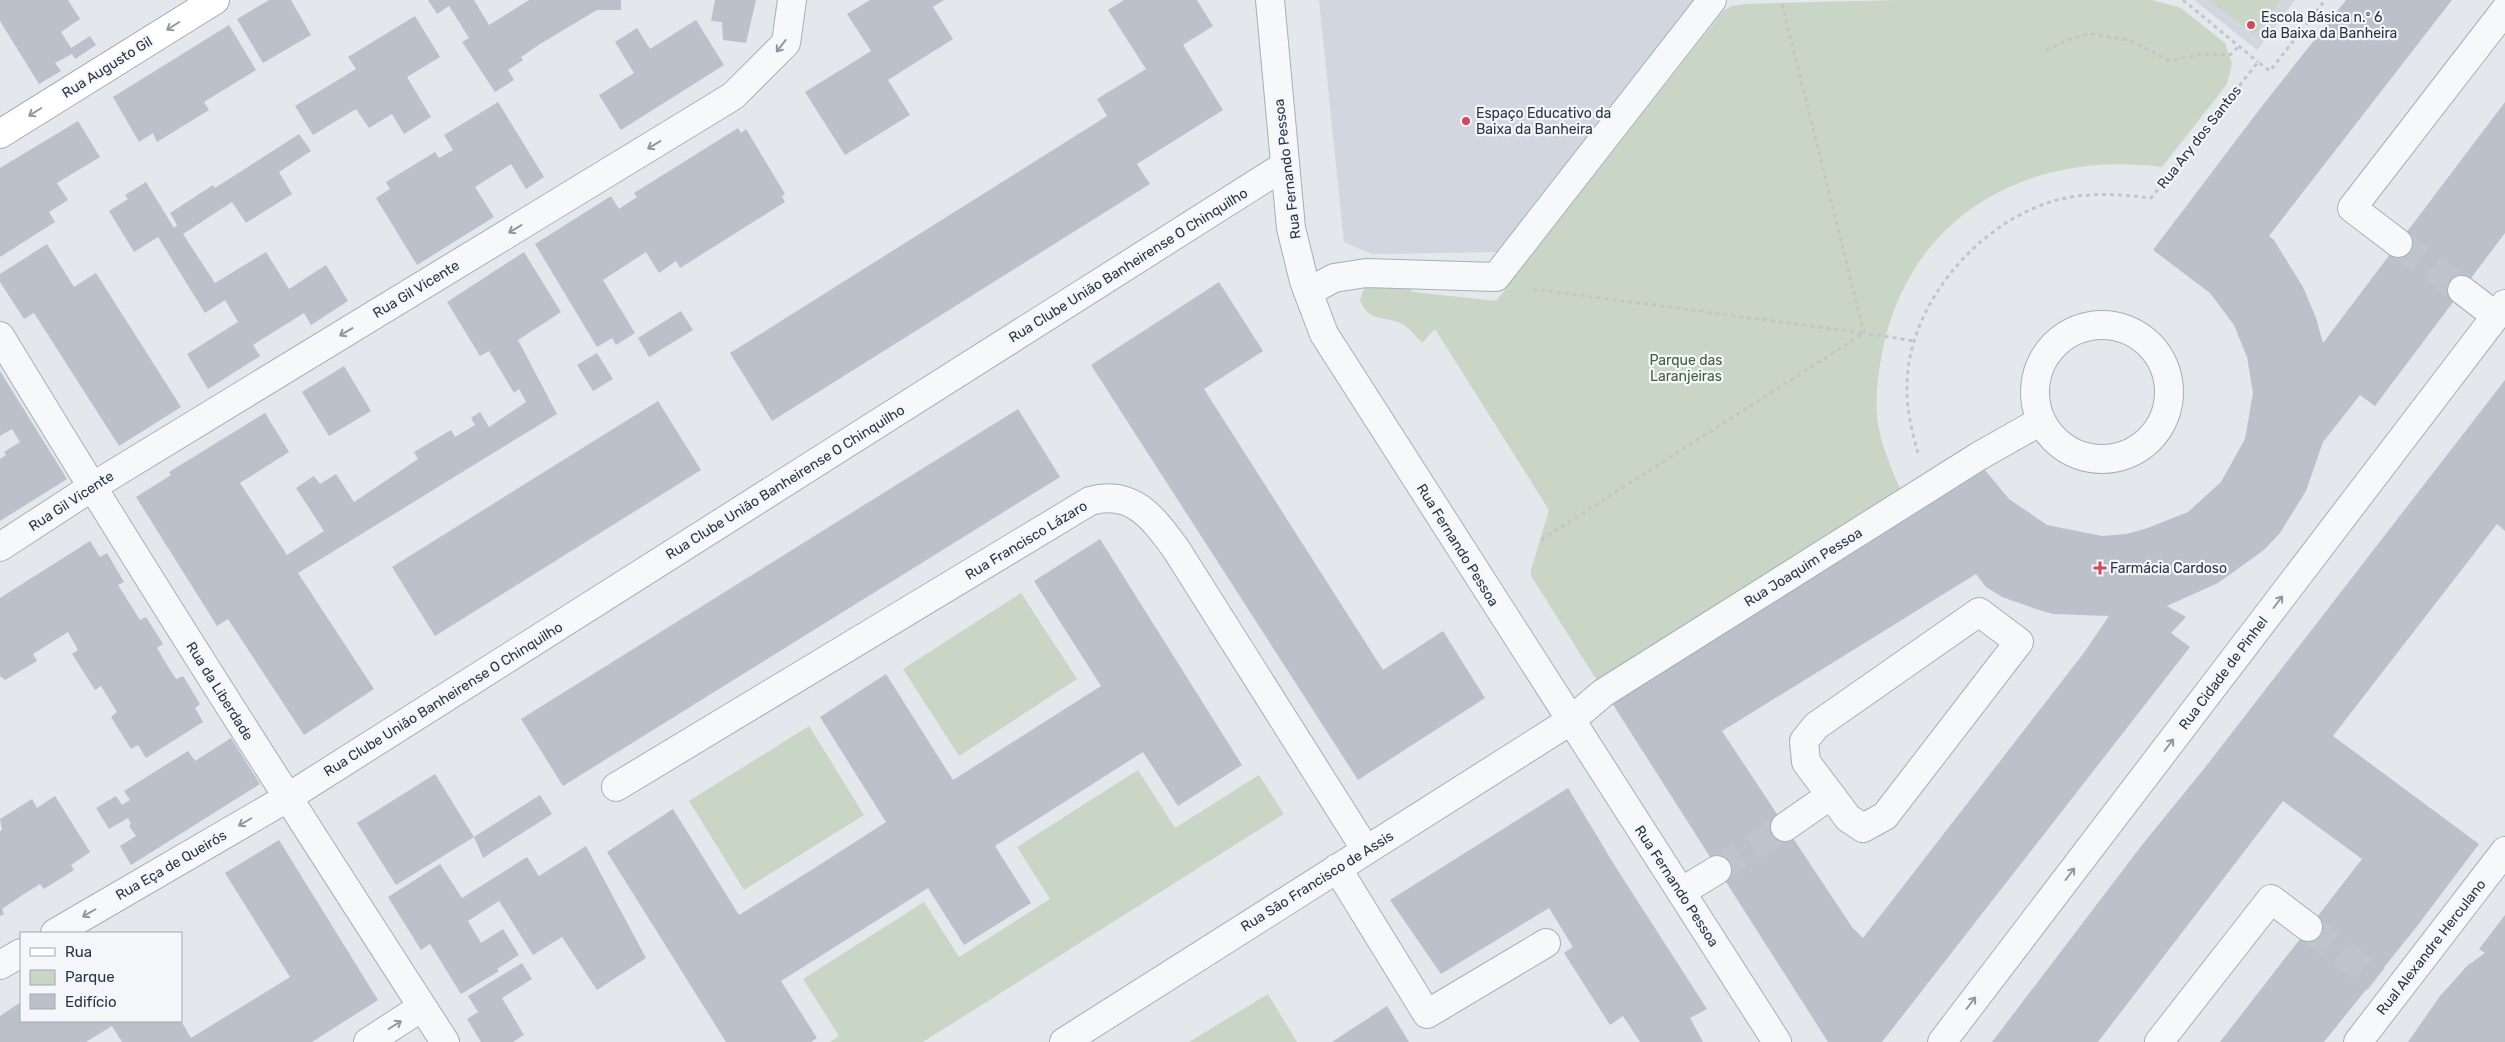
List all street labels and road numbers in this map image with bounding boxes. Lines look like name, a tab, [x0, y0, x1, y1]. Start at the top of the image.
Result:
street label: Rua Augusto Gil	[59, 33, 156, 102]
street label: Rua Ary dos Santos	[2154, 82, 2245, 192]
street label: Rua Fernando Pessoa	[1270, 98, 1305, 240]
street label: Rua Clube União Banheirense O Chinquilho	[1006, 184, 1251, 346]
street label: Rua Gil Vicente	[370, 257, 463, 322]
street label: Rua Clube União Banheirense O Chinquilho	[663, 401, 908, 563]
street label: Rua Gil Vicente	[26, 468, 117, 535]
street label: Rua Fernando Pessoa	[1413, 481, 1502, 610]
street label: Rua Francisco Lázaro	[962, 497, 1090, 584]
street label: Rua Joaquim Pessoa	[1741, 524, 1866, 611]
street label: Rua Cidade de Pinhel	[2175, 613, 2272, 733]
street label: Rua Clube União Banheirense O Chinquilho	[321, 618, 566, 780]
street label: Rua da Liberdade	[182, 639, 257, 744]
street label: Rua Fernando Pessoa	[1631, 822, 1722, 950]
street label: Rua Eça de Queirós	[113, 827, 230, 904]
street label: Rua São Francisco de Assis	[1238, 827, 1397, 936]
street label: Rual Alexandre Herculano	[2373, 876, 2490, 1019]

